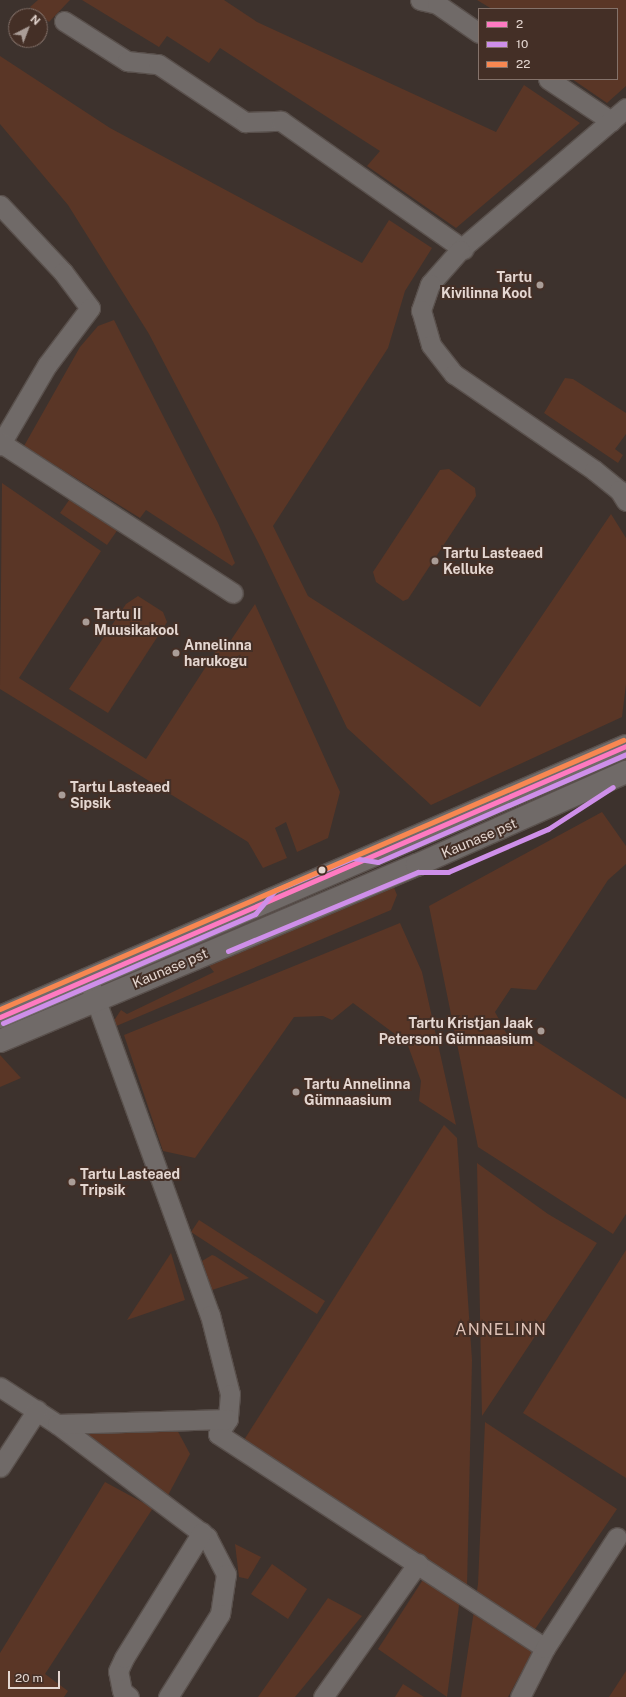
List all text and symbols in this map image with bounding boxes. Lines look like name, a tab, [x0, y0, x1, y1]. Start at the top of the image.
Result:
north arrow	[8, 8, 48, 48]
legend	[478, 8, 618, 80]
text: N	[28, 12, 43, 27]
text: 2	[516, 17, 523, 31]
text: 10	[516, 37, 528, 51]
text: 22	[516, 57, 530, 71]
place label: Tartu Kivilinna Kool	[441, 269, 532, 302]
marker: Tartu Kivilinna Kool	[535, 280, 545, 290]
place label: Tartu Lasteaed Kelluke	[443, 545, 543, 578]
marker: Tartu Lasteaed Kelluke	[430, 556, 440, 566]
place label: Tartu II Muusikakool	[94, 606, 179, 638]
marker: Tartu II Muusikakool	[81, 617, 91, 627]
place label: Annelinna harukogu	[184, 637, 252, 670]
marker: Annelinna harukogu	[171, 648, 181, 658]
place label: Tartu Lasteaed Sipsik	[70, 779, 170, 812]
marker: Tartu Lasteaed Sipsik	[57, 790, 67, 800]
street label: Kaunase pst	[439, 815, 519, 861]
unlabelled marker	[317, 865, 327, 875]
street label: Kaunase pst	[130, 945, 210, 991]
place label: Tartu Kristjan Jaak Petersoni Gümnaasium	[379, 1015, 533, 1048]
marker: Tartu Kristjan Jaak Petersoni Gümnaasium	[536, 1026, 546, 1036]
place label: Tartu Annelinna Gümnaasium	[304, 1076, 410, 1108]
marker: Tartu Annelinna Gümnaasium	[291, 1087, 301, 1097]
place label: Tartu Lasteaed Tripsik	[80, 1166, 180, 1198]
marker: Tartu Lasteaed Tripsik	[67, 1177, 77, 1187]
district label: ANNELINN	[455, 1320, 547, 1340]
scale bar	[10, 1663, 62, 1689]
text: 20 m	[15, 1671, 43, 1685]

